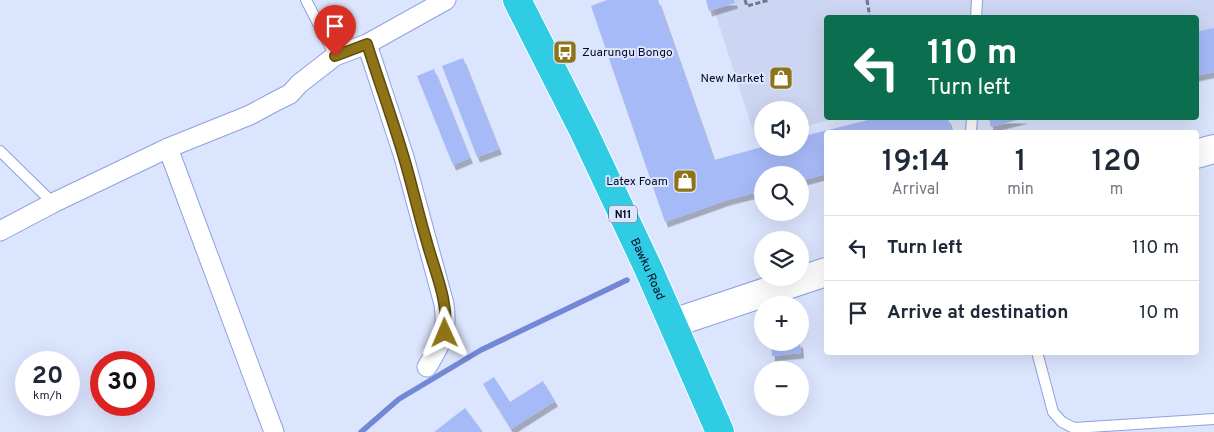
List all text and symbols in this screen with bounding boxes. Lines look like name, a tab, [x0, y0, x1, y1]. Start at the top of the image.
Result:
pin	[314, 5, 356, 56]
icon: arrive	[321, 12, 349, 40]
text: 110 m	[927, 32, 1017, 76]
icon: left	[844, 35, 909, 100]
bus stop icon: Zuarungu Bongo	[552, 39, 578, 65]
place label: Zuarungu Bongo	[582, 45, 673, 61]
shop icon: New Market	[768, 65, 794, 91]
place label: New Market	[700, 71, 764, 87]
text: Turn left	[927, 75, 1010, 102]
map controls	[754, 101, 809, 416]
button: sound	[754, 101, 809, 156]
text: 19:14	[882, 144, 949, 181]
text: 1	[1015, 144, 1026, 181]
text: 120	[1092, 144, 1141, 181]
button: search	[754, 166, 809, 221]
shop icon: Latex Foam	[672, 168, 698, 194]
place label: Latex Foam	[606, 174, 668, 190]
text: Arrival	[892, 180, 939, 200]
text: min	[1007, 180, 1034, 200]
text: m	[1110, 180, 1123, 200]
road number: N11	[609, 205, 637, 222]
button: layers	[754, 231, 809, 286]
icon: left	[844, 234, 872, 262]
street label: Bawku Road	[626, 236, 668, 303]
text: Turn left	[887, 236, 963, 260]
text: 110 m	[1132, 236, 1179, 260]
button: +	[754, 296, 809, 351]
icon: arrive	[844, 299, 872, 327]
text: Arrive at destination	[887, 301, 1068, 325]
text: 10 m	[1139, 301, 1179, 325]
position arrow	[418, 306, 470, 358]
speed limit sign: 30	[90, 351, 155, 416]
text: 20	[32, 361, 63, 393]
button: −	[754, 361, 809, 416]
text: km/h	[33, 388, 62, 404]

